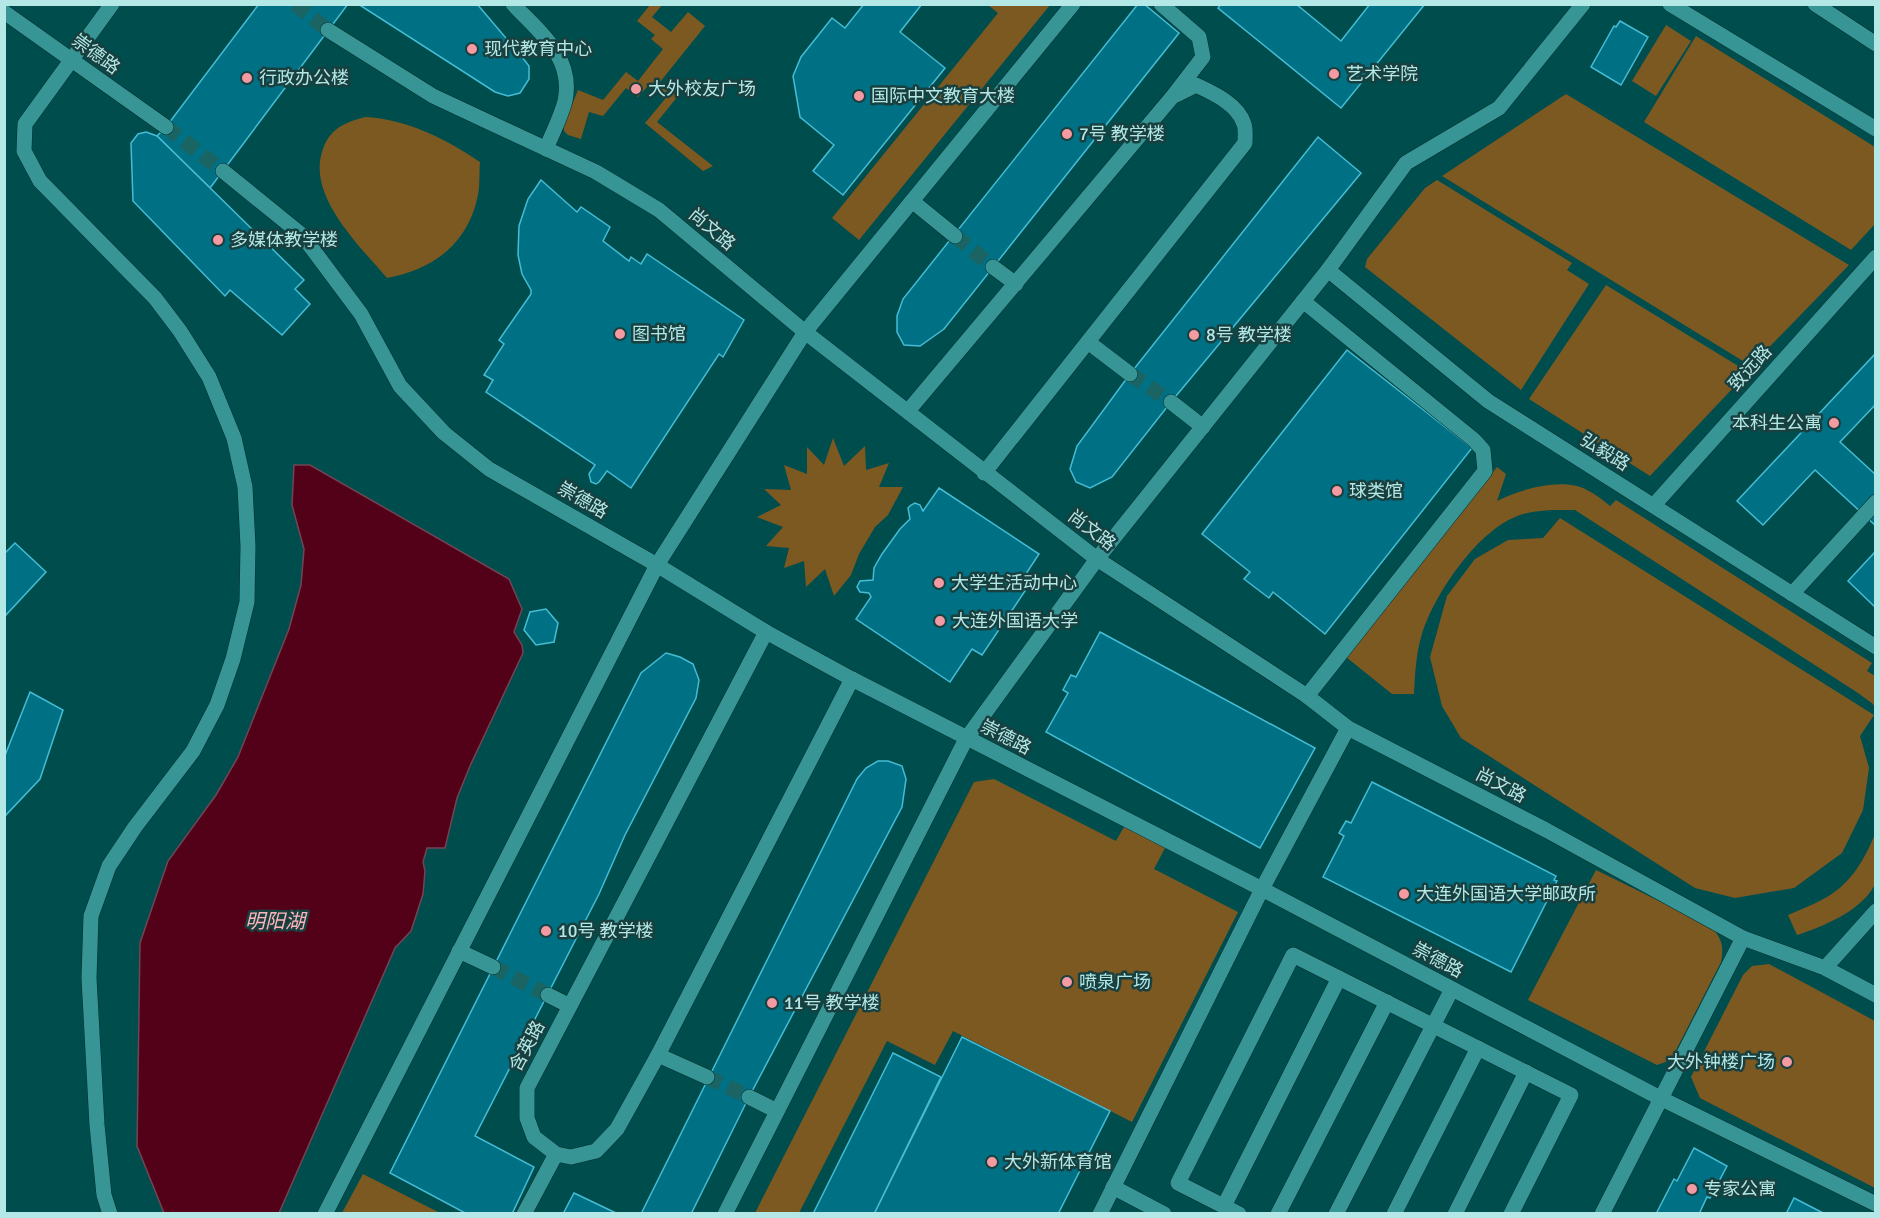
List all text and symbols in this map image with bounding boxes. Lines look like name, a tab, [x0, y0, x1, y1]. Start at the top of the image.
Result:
street label: 崇德路	[68, 29, 124, 79]
place label: 现代教育中心	[484, 38, 592, 60]
marker: 现代教育中心	[465, 42, 479, 56]
place label: 艺术学院	[1346, 63, 1418, 85]
place label: 行政办公楼	[259, 67, 349, 89]
marker: 艺术学院	[1327, 67, 1341, 81]
marker: 行政办公楼	[240, 71, 254, 85]
place label: 大外校友广场	[648, 78, 756, 100]
marker: 大外校友广场	[629, 82, 643, 96]
place label: 国际中文教育大楼	[871, 85, 1015, 107]
marker: 国际中文教育大楼	[852, 89, 866, 103]
place label: 7号 教学楼	[1079, 123, 1165, 145]
marker: 7号 教学楼	[1060, 127, 1074, 141]
street label: 尚文路	[684, 203, 740, 255]
place label: 多媒体教学楼	[230, 229, 338, 251]
marker: 多媒体教学楼	[211, 233, 225, 247]
place label: 图书馆	[632, 323, 686, 345]
place label: 8号 教学楼	[1206, 324, 1292, 346]
marker: 图书馆	[613, 327, 627, 341]
marker: 8号 教学楼	[1187, 328, 1201, 342]
street label: 致远路	[1724, 341, 1776, 395]
place label: 本科生公寓	[1732, 412, 1822, 434]
marker: 本科生公寓	[1827, 416, 1841, 430]
street label: 弘毅路	[1576, 428, 1634, 476]
street label: 崇德路	[554, 477, 612, 523]
place label: 球类馆	[1349, 480, 1403, 502]
marker: 球类馆	[1330, 484, 1344, 498]
street label: 尚文路	[1064, 505, 1120, 555]
place label: 大学生活动中心	[951, 572, 1077, 594]
marker: 大学生活动中心	[932, 576, 946, 590]
place label: 大连外国语大学	[952, 610, 1078, 632]
marker: 大连外国语大学	[933, 614, 947, 628]
street label: 崇德路	[977, 715, 1035, 759]
street label: 尚文路	[1472, 763, 1530, 807]
place label: 大连外国语大学邮政所	[1416, 883, 1596, 905]
marker: 大连外国语大学邮政所	[1397, 887, 1411, 901]
water label: 明阳湖	[245, 909, 308, 934]
place label: 10号 教学楼	[558, 920, 653, 942]
marker: 10号 教学楼	[539, 924, 553, 938]
street label: 崇德路	[1409, 938, 1467, 982]
place label: 喷泉广场	[1079, 971, 1151, 993]
marker: 喷泉广场	[1060, 975, 1074, 989]
place label: 11号 教学楼	[784, 992, 879, 1014]
marker: 11号 教学楼	[765, 996, 779, 1010]
street label: 含英路	[505, 1017, 549, 1075]
place label: 大外钟楼广场	[1667, 1051, 1775, 1073]
marker: 大外钟楼广场	[1780, 1055, 1794, 1069]
place label: 大外新体育馆	[1004, 1151, 1112, 1173]
marker: 大外新体育馆	[985, 1155, 999, 1169]
place label: 专家公寓	[1704, 1178, 1776, 1200]
marker: 专家公寓	[1685, 1182, 1699, 1196]

